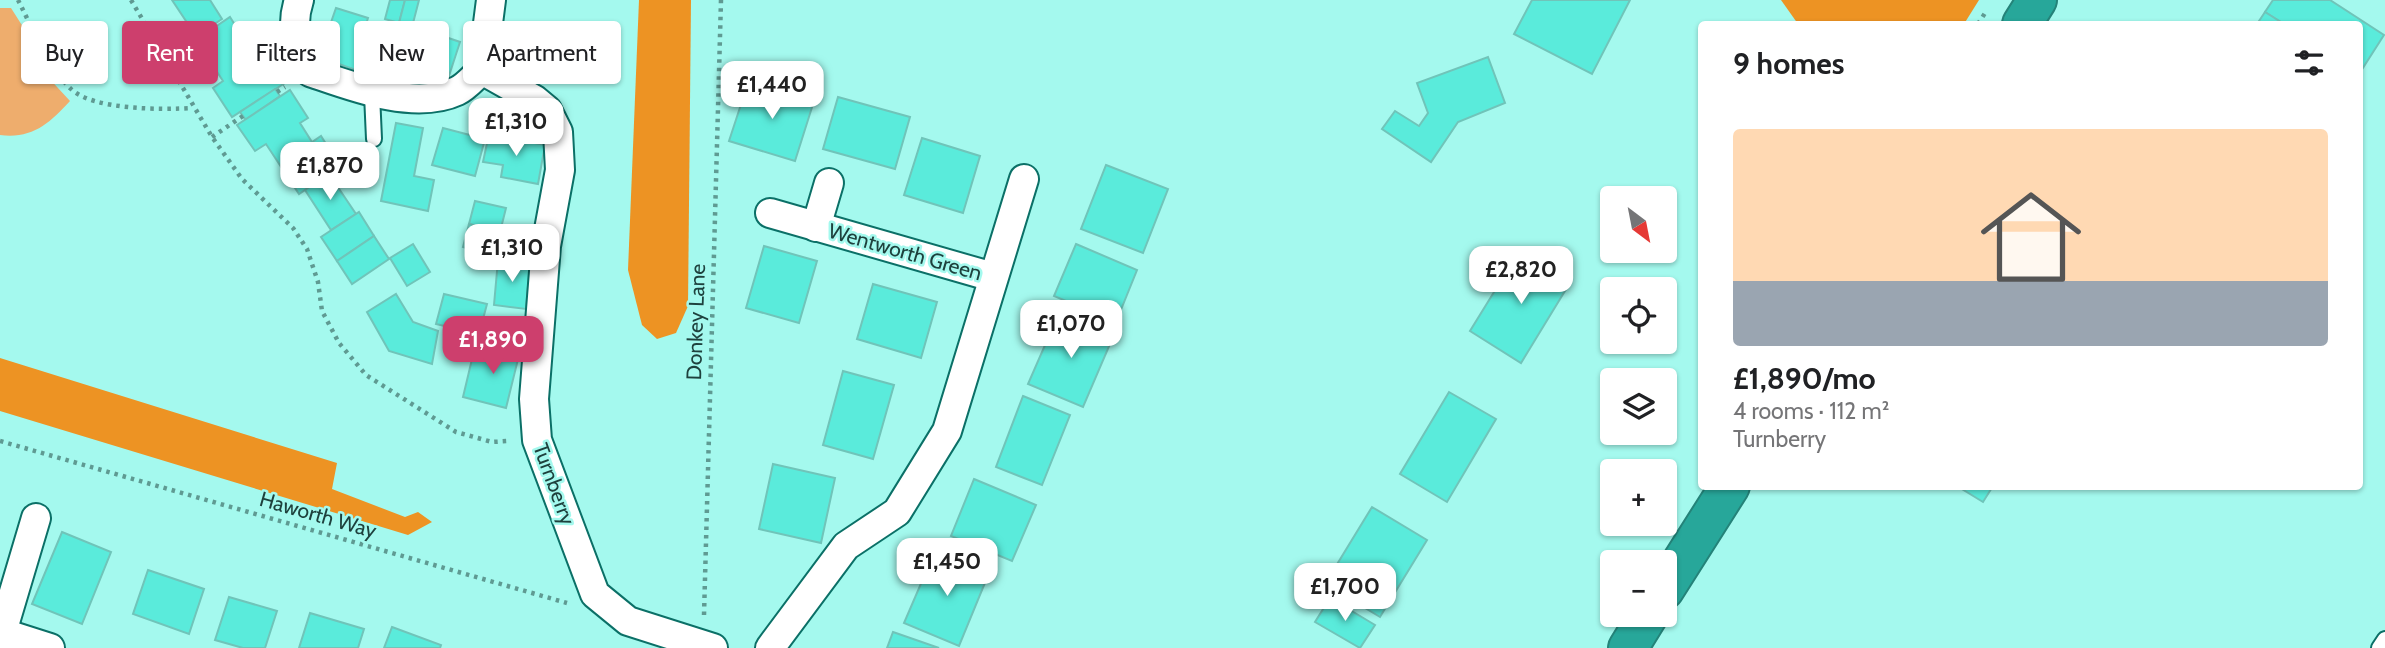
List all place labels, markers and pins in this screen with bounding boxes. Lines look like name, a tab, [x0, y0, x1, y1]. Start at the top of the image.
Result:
pin: £1,440	[715, 61, 829, 121]
pin: £1,310	[459, 99, 573, 158]
pin: £1,870	[273, 142, 387, 202]
pin: £1,310	[455, 224, 569, 284]
pin: £2,820	[1464, 246, 1578, 306]
pin: £1,070	[1014, 300, 1128, 360]
pin: £1,890	[436, 316, 550, 376]
pin: £1,450	[890, 538, 1004, 598]
pin: £1,700	[1288, 564, 1402, 623]

